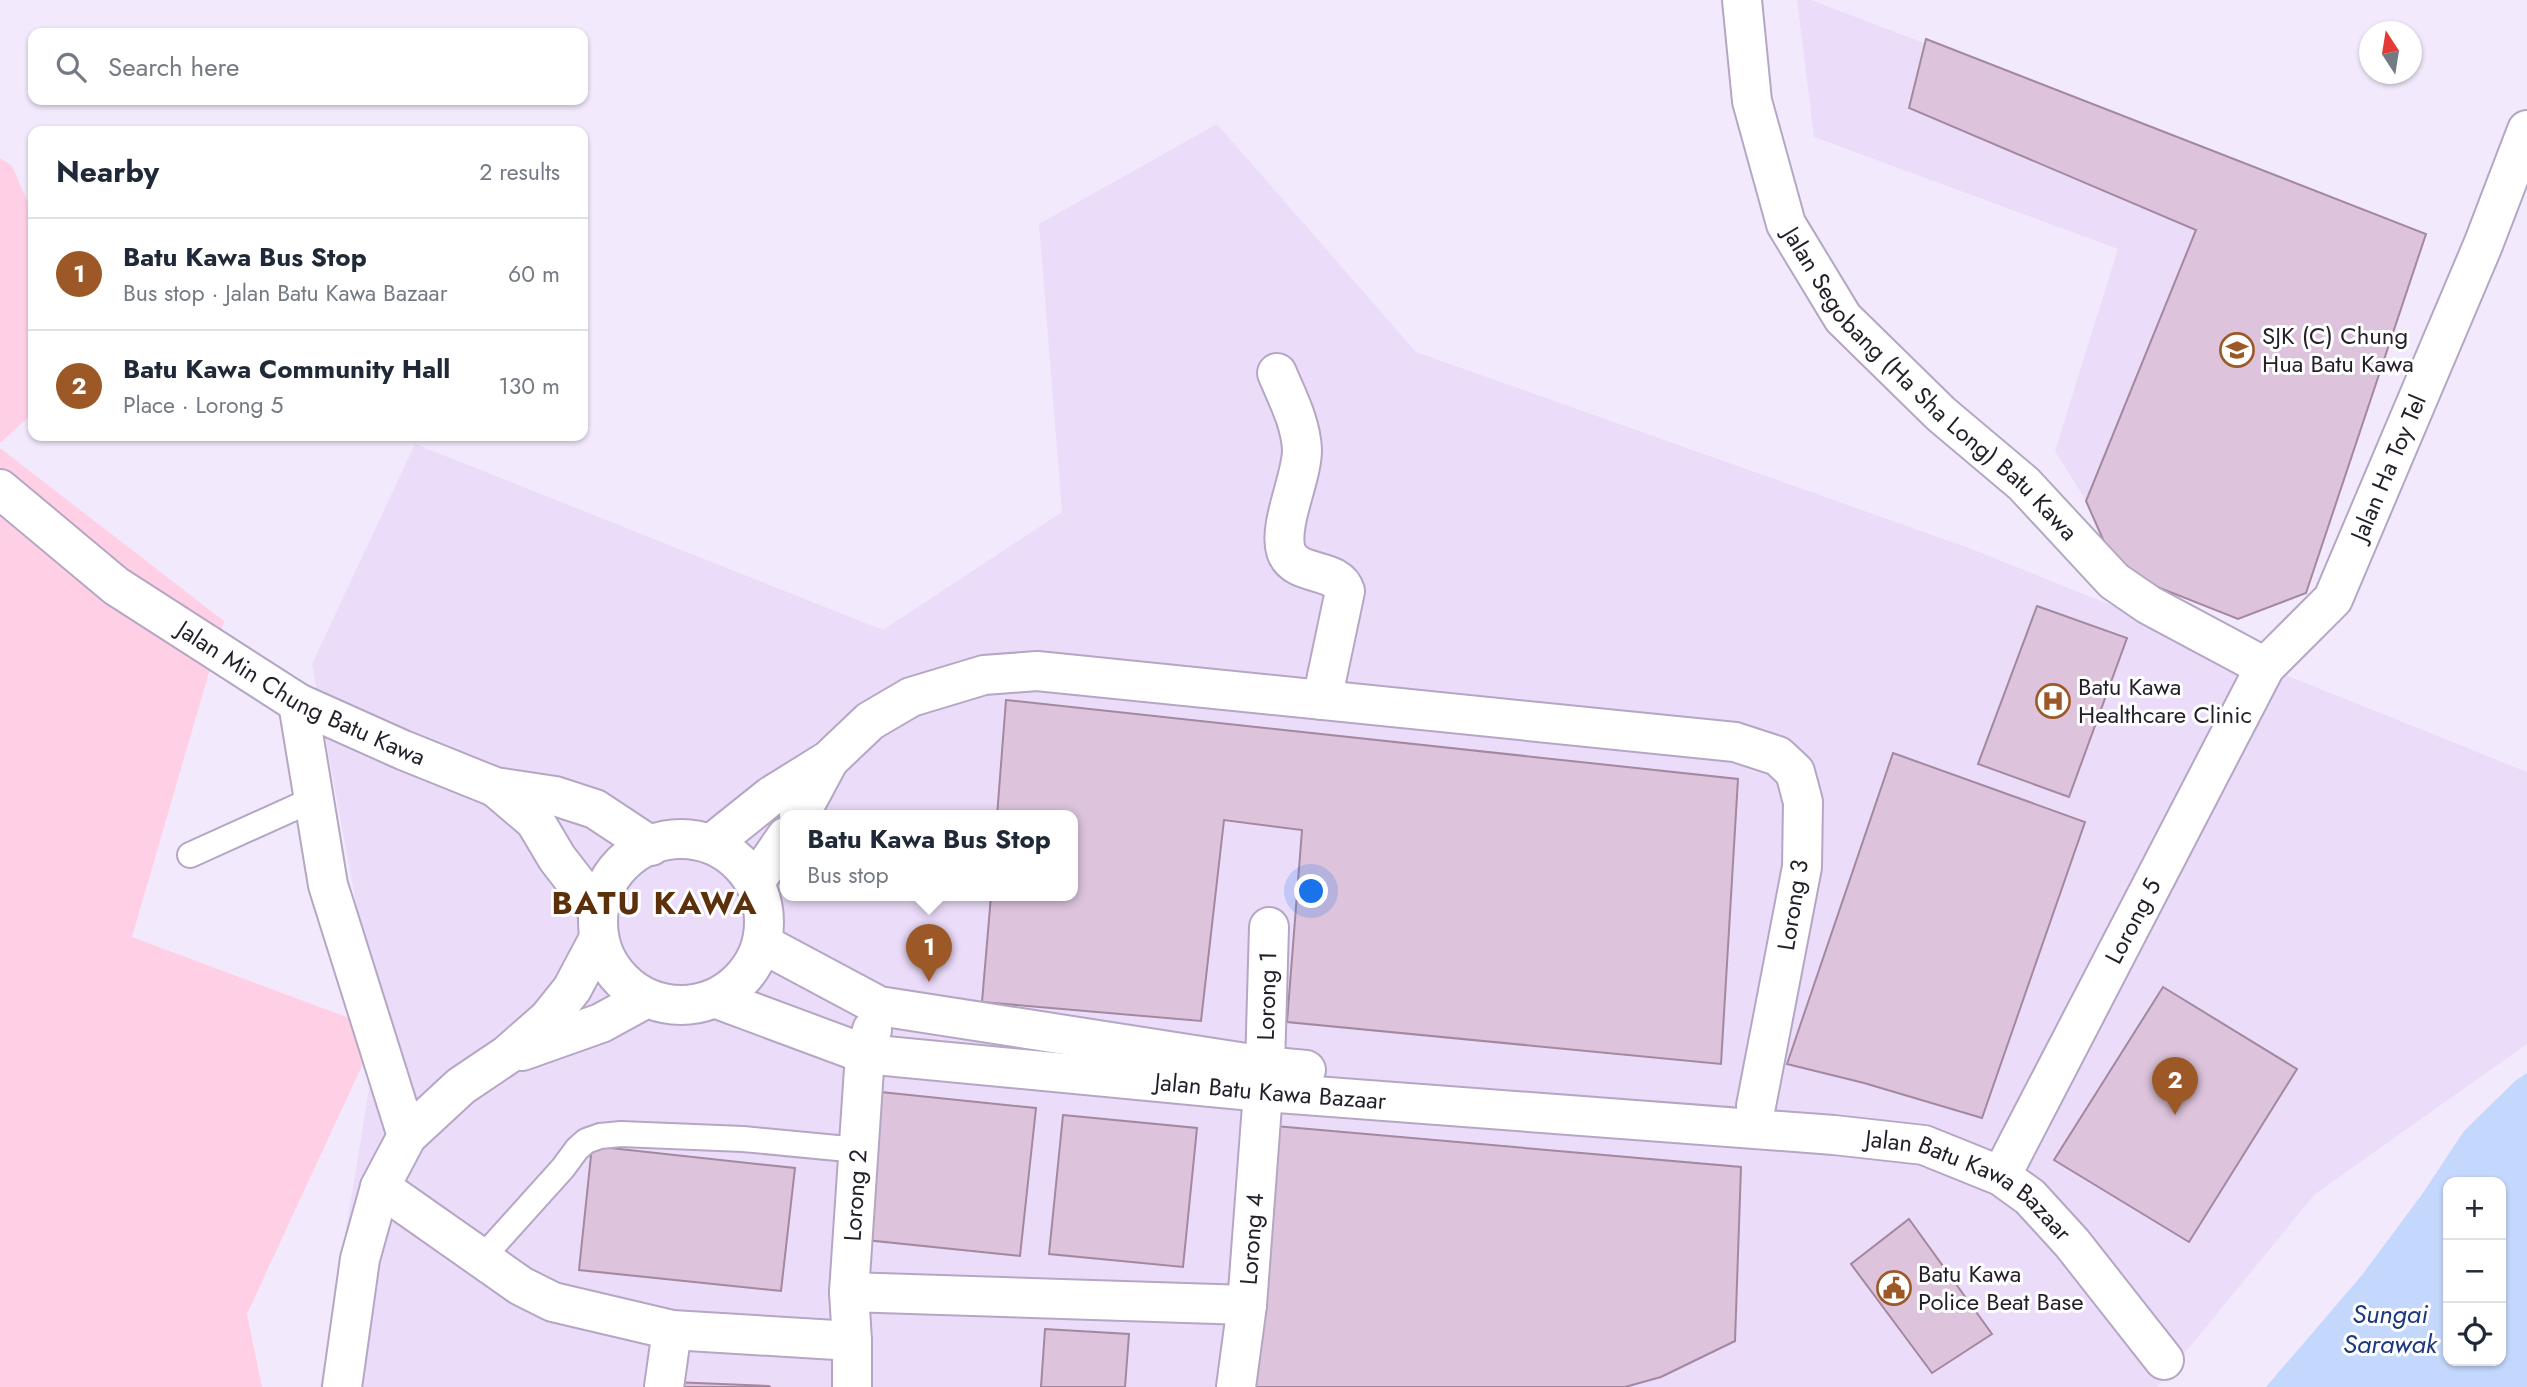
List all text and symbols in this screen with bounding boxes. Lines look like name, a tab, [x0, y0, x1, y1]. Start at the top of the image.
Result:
north arrow	[2359, 21, 2422, 84]
search box	[28, 28, 588, 105]
icon: search	[52, 48, 90, 86]
text: Search here	[108, 48, 240, 86]
text: Nearby	[56, 150, 159, 193]
text: 2 results	[479, 155, 560, 189]
street label: Jalan Segobang (Ha Sha Long) Batu Kawa	[1773, 217, 2086, 548]
text: Batu Kawa Bus Stop	[123, 238, 367, 276]
text: 1	[73, 257, 85, 291]
text: 60 m	[508, 257, 560, 291]
text: Bus stop · Jalan Batu Kawa Bazaar	[123, 276, 448, 310]
place label: SJK (C) Chung Hua Batu Kawa	[2262, 318, 2414, 381]
school or university icon: SJK (C) Chung Hua Batu Kawa	[2218, 331, 2256, 369]
text: Batu Kawa Community Hall	[123, 350, 450, 388]
text: 2	[71, 369, 87, 403]
text: 130 m	[498, 369, 560, 403]
text: Place · Lorong 5	[123, 388, 284, 422]
street label: Jalan Ha Toy Tel	[2340, 389, 2435, 549]
street label: Jalan Min Chung Batu Kawa	[168, 610, 431, 774]
place label: Batu Kawa Healthcare Clinic	[2078, 669, 2252, 732]
hospital icon: Batu Kawa Healthcare Clinic	[2034, 682, 2072, 720]
popup	[780, 810, 1078, 901]
text: Batu Kawa Bus Stop	[807, 820, 1051, 858]
street label: Lorong 3	[1768, 857, 1817, 953]
text: Bus stop	[807, 858, 889, 892]
street label: Lorong 5	[2096, 872, 2169, 970]
your location	[1294, 874, 1328, 908]
district label: BATU KAWA	[551, 880, 759, 926]
pin: 1	[906, 924, 952, 982]
street label: Lorong 1	[1248, 951, 1285, 1041]
pin: 2	[2152, 1057, 2198, 1115]
street label: Jalan Batu Kawa Bazaar	[1150, 1063, 1388, 1118]
street label: Jalan Batu Kawa Bazaar	[1861, 1120, 2080, 1249]
street label: Lorong 2	[834, 1148, 876, 1242]
map controls	[2443, 1177, 2506, 1366]
button: +	[2443, 1177, 2506, 1240]
street label: Lorong 4	[1231, 1191, 1272, 1286]
button: −	[2443, 1240, 2506, 1303]
place label: Batu Kawa Police Beat Base	[1918, 1256, 2084, 1319]
public building icon: Batu Kawa Police Beat Base	[1875, 1269, 1913, 1307]
water label: Sungai Sarawak	[2343, 1295, 2439, 1363]
button: locate	[2443, 1303, 2506, 1366]

